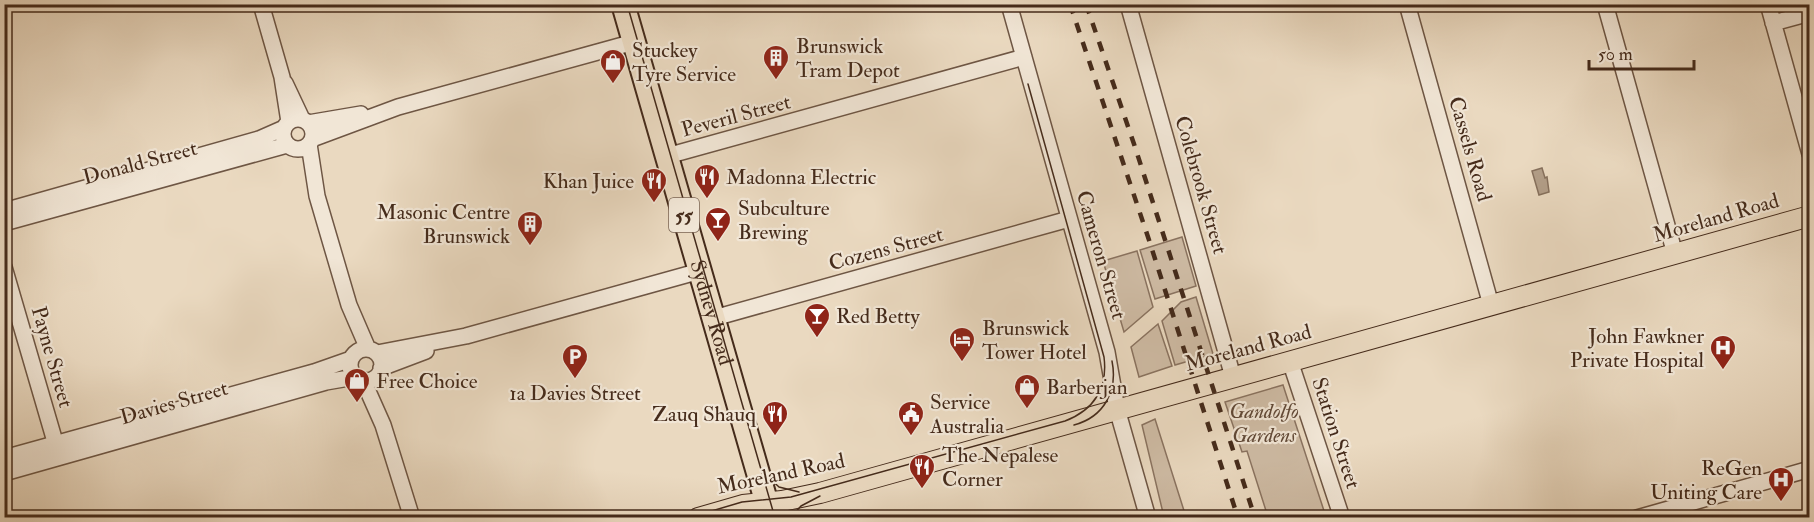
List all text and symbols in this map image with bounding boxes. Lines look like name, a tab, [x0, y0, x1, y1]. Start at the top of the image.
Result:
place label: Brunswick Tram Depot	[796, 33, 900, 84]
scale bar	[1589, 33, 1694, 71]
place label: Stuckey Tyre Service	[632, 37, 736, 88]
building icon: Brunswick Tram Depot	[761, 43, 791, 81]
text: 50 m	[1598, 43, 1633, 66]
shop icon: Stuckey Tyre Service	[598, 47, 628, 85]
street label: Peveril Street	[678, 88, 794, 144]
street label: Cassels Road	[1442, 93, 1498, 205]
street label: Colebrook Street	[1168, 113, 1234, 257]
street label: Donald Street	[80, 135, 200, 191]
restaurant icon: Madonna Electric	[692, 162, 722, 200]
place label: Madonna Electric	[726, 164, 877, 191]
restaurant icon: Khan Juice	[639, 166, 669, 204]
place label: Khan Juice	[543, 168, 634, 195]
street label: Moreland Road	[1650, 187, 1783, 249]
street label: Cameron Street	[1070, 188, 1132, 323]
place label: Subculture Brewing	[738, 195, 830, 246]
road number: 55	[669, 198, 699, 232]
place label: Masonic Centre Brunswick	[376, 199, 510, 250]
bar icon: Subculture Brewing	[703, 205, 733, 243]
building icon: Masonic Centre Brunswick	[515, 209, 545, 247]
street label: Cozens Street	[826, 221, 946, 277]
street label: Sydney Road	[684, 257, 740, 369]
bar icon: Red Betty	[802, 301, 832, 339]
street label: Payne Street	[25, 303, 79, 411]
place label: Red Betty	[836, 303, 921, 330]
place label: Brunswick Tower Hotel	[982, 315, 1087, 366]
street label: Moreland Road	[1182, 318, 1315, 378]
place label: John Fawkner Private Hospital	[1570, 323, 1705, 374]
hotel icon: Brunswick Tower Hotel	[947, 325, 977, 363]
hospital icon: John Fawkner Private Hospital	[1708, 333, 1738, 371]
parking icon: 1a Davies Street	[560, 342, 590, 380]
shop icon: Free Choice	[342, 366, 372, 404]
place label: Free Choice	[376, 368, 478, 395]
shop icon: Barberjan	[1012, 372, 1042, 410]
place label: Barberjan	[1046, 374, 1128, 401]
street label: Station Street	[1305, 374, 1367, 492]
street label: Davies Street	[117, 375, 231, 431]
place label: 1a Davies Street	[509, 380, 641, 407]
place label: Service Australia	[929, 389, 1005, 440]
park label: Gandolfo Gardens	[1229, 398, 1299, 449]
restaurant icon: Zauq Shauq	[760, 399, 790, 437]
public building icon: Service Australia	[896, 399, 926, 437]
place label: Zauq Shauq	[652, 401, 756, 428]
place label: The Nepalese Corner	[942, 442, 1058, 493]
street label: Moreland Road	[715, 447, 848, 501]
restaurant icon: The Nepalese Corner	[907, 452, 937, 490]
place label: ReGen Uniting Care	[1650, 455, 1762, 506]
hospital icon: ReGen Uniting Care	[1766, 465, 1796, 503]

